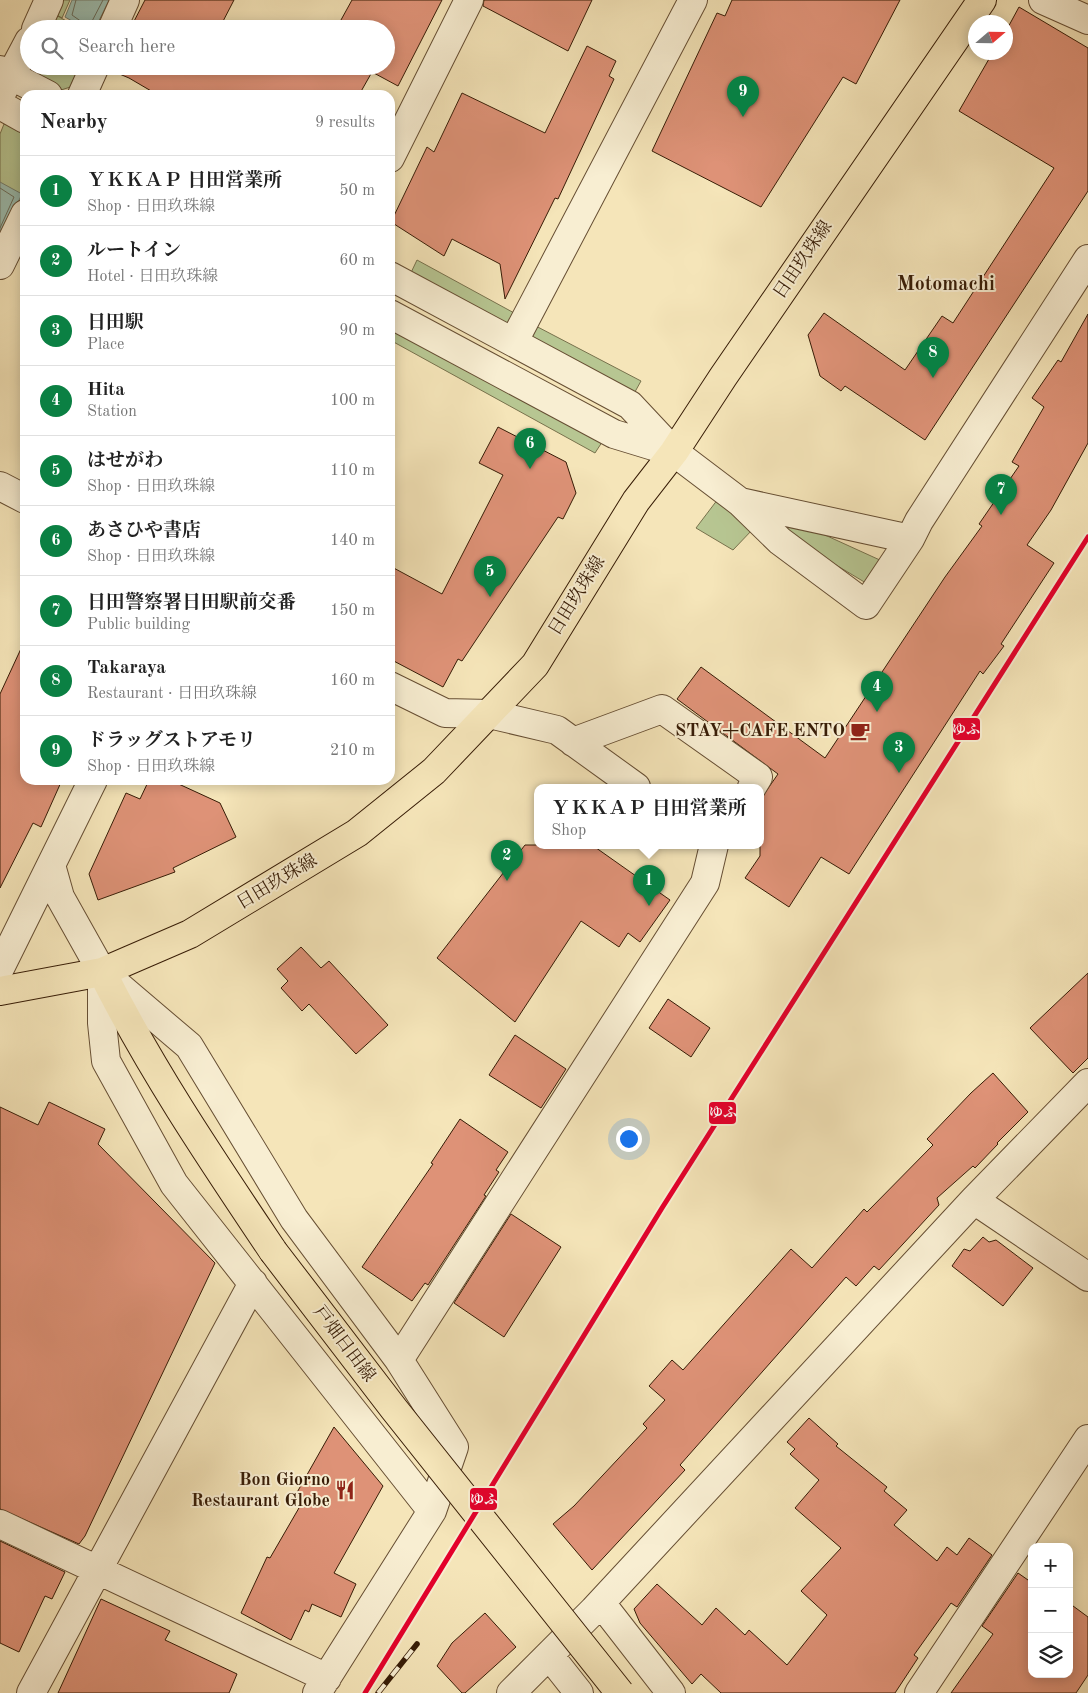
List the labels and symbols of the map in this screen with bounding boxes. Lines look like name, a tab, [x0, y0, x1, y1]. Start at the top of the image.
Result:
north arrow	[968, 15, 1013, 60]
pin: 9	[727, 76, 759, 117]
street label: 日田玖珠線	[769, 217, 836, 302]
district label: Motomachi	[897, 275, 995, 295]
pin: 8	[917, 337, 949, 378]
pin: 6	[514, 428, 546, 469]
pin: 7	[985, 474, 1017, 515]
street label: 日田玖珠線	[544, 552, 608, 639]
pin: 5	[474, 556, 506, 597]
pin: 4	[861, 671, 893, 712]
line badge: ゆふ	[952, 717, 981, 741]
cafe icon: STAY+CAFE ENTO	[849, 720, 871, 742]
place label: STAY+CAFE ENTO	[675, 722, 845, 740]
text: ゆふ	[952, 723, 980, 737]
pin: 3	[883, 732, 915, 773]
pin: 2	[491, 840, 523, 881]
street label: 日田玖珠線	[233, 849, 320, 913]
pin: 1	[633, 865, 665, 906]
line badge: ゆふ	[708, 1101, 737, 1125]
text: ゆふ	[709, 1106, 737, 1120]
your location	[616, 1126, 642, 1152]
street label: 戸畑日田線	[310, 1301, 380, 1385]
place label: Bon Giorno Restaurant Globe	[191, 1471, 330, 1510]
restaurant icon: Bon Giorno Restaurant Globe	[334, 1479, 356, 1501]
line badge: ゆふ	[469, 1487, 498, 1511]
text: ゆふ	[470, 1493, 498, 1507]

